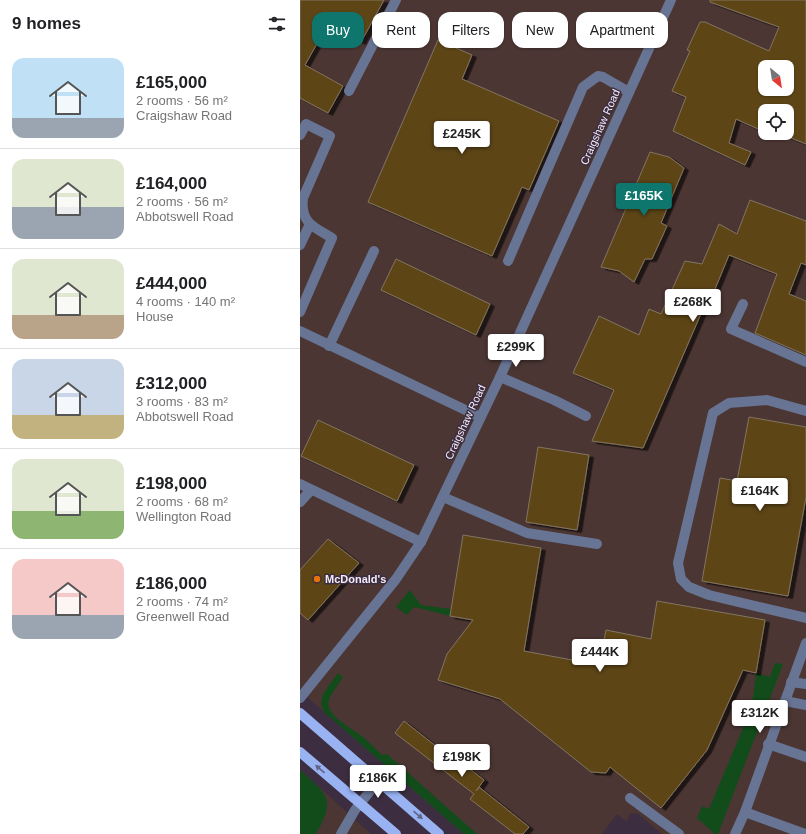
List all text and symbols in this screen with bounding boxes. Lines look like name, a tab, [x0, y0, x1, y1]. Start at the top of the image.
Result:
chip: Buy	[312, 12, 364, 48]
chip: Rent	[372, 12, 430, 48]
chip: Filters	[438, 12, 504, 48]
chip: New	[512, 12, 568, 48]
chip: Apartment	[576, 12, 668, 48]
icon: filters	[266, 13, 288, 35]
text: 9 homes	[12, 14, 81, 33]
north arrow	[758, 60, 794, 96]
map controls	[758, 60, 794, 140]
text: £165,000	[136, 73, 207, 92]
icon: home	[44, 74, 92, 122]
street label: Craigshaw Road	[578, 87, 622, 167]
text: 2 rooms · 56 m²	[136, 93, 228, 108]
button: locate	[758, 104, 794, 140]
text: Craigshaw Road	[136, 108, 232, 123]
pin: £245K	[434, 121, 490, 155]
text: £245K	[443, 126, 481, 141]
text: £164,000	[136, 174, 207, 193]
icon: home	[44, 175, 92, 223]
pin: £165K	[616, 183, 672, 217]
text: £165K	[625, 188, 663, 203]
text: 2 rooms · 56 m²	[136, 194, 228, 209]
text: Abbotswell Road	[136, 209, 234, 224]
text: £444,000	[136, 274, 207, 293]
icon: home	[44, 275, 92, 323]
pin: £268K	[665, 289, 721, 323]
text: 4 rooms · 140 m²	[136, 294, 235, 309]
text: £268K	[674, 294, 712, 309]
text: House	[136, 309, 174, 324]
pin: £299K	[488, 334, 544, 368]
text: £299K	[497, 339, 535, 354]
text: £312,000	[136, 374, 207, 393]
icon: home	[44, 375, 92, 423]
street label: Craigshaw Road	[442, 383, 488, 461]
text: 3 rooms · 83 m²	[136, 394, 228, 409]
text: Abbotswell Road	[136, 409, 234, 424]
text: £198,000	[136, 474, 207, 493]
icon: home	[44, 475, 92, 523]
pin: £164K	[732, 478, 788, 512]
text: £164K	[741, 483, 779, 498]
text: 2 rooms · 68 m²	[136, 494, 228, 509]
text: Wellington Road	[136, 509, 231, 524]
place label: McDonald's	[325, 573, 386, 585]
text: £186,000	[136, 574, 207, 593]
marker: McDonald's	[312, 574, 322, 584]
icon: home	[44, 575, 92, 623]
text: 2 rooms · 74 m²	[136, 594, 228, 609]
text: Greenwell Road	[136, 609, 229, 624]
pin: £444K	[572, 639, 628, 673]
text: £444K	[581, 644, 619, 659]
pin: £312K	[732, 700, 788, 734]
text: £312K	[741, 705, 779, 720]
pin: £198K	[434, 744, 490, 778]
text: £198K	[443, 749, 481, 764]
one-way arrow	[314, 764, 325, 773]
pin: £186K	[350, 765, 406, 799]
text: £186K	[359, 770, 397, 785]
one-way arrow	[412, 811, 423, 820]

